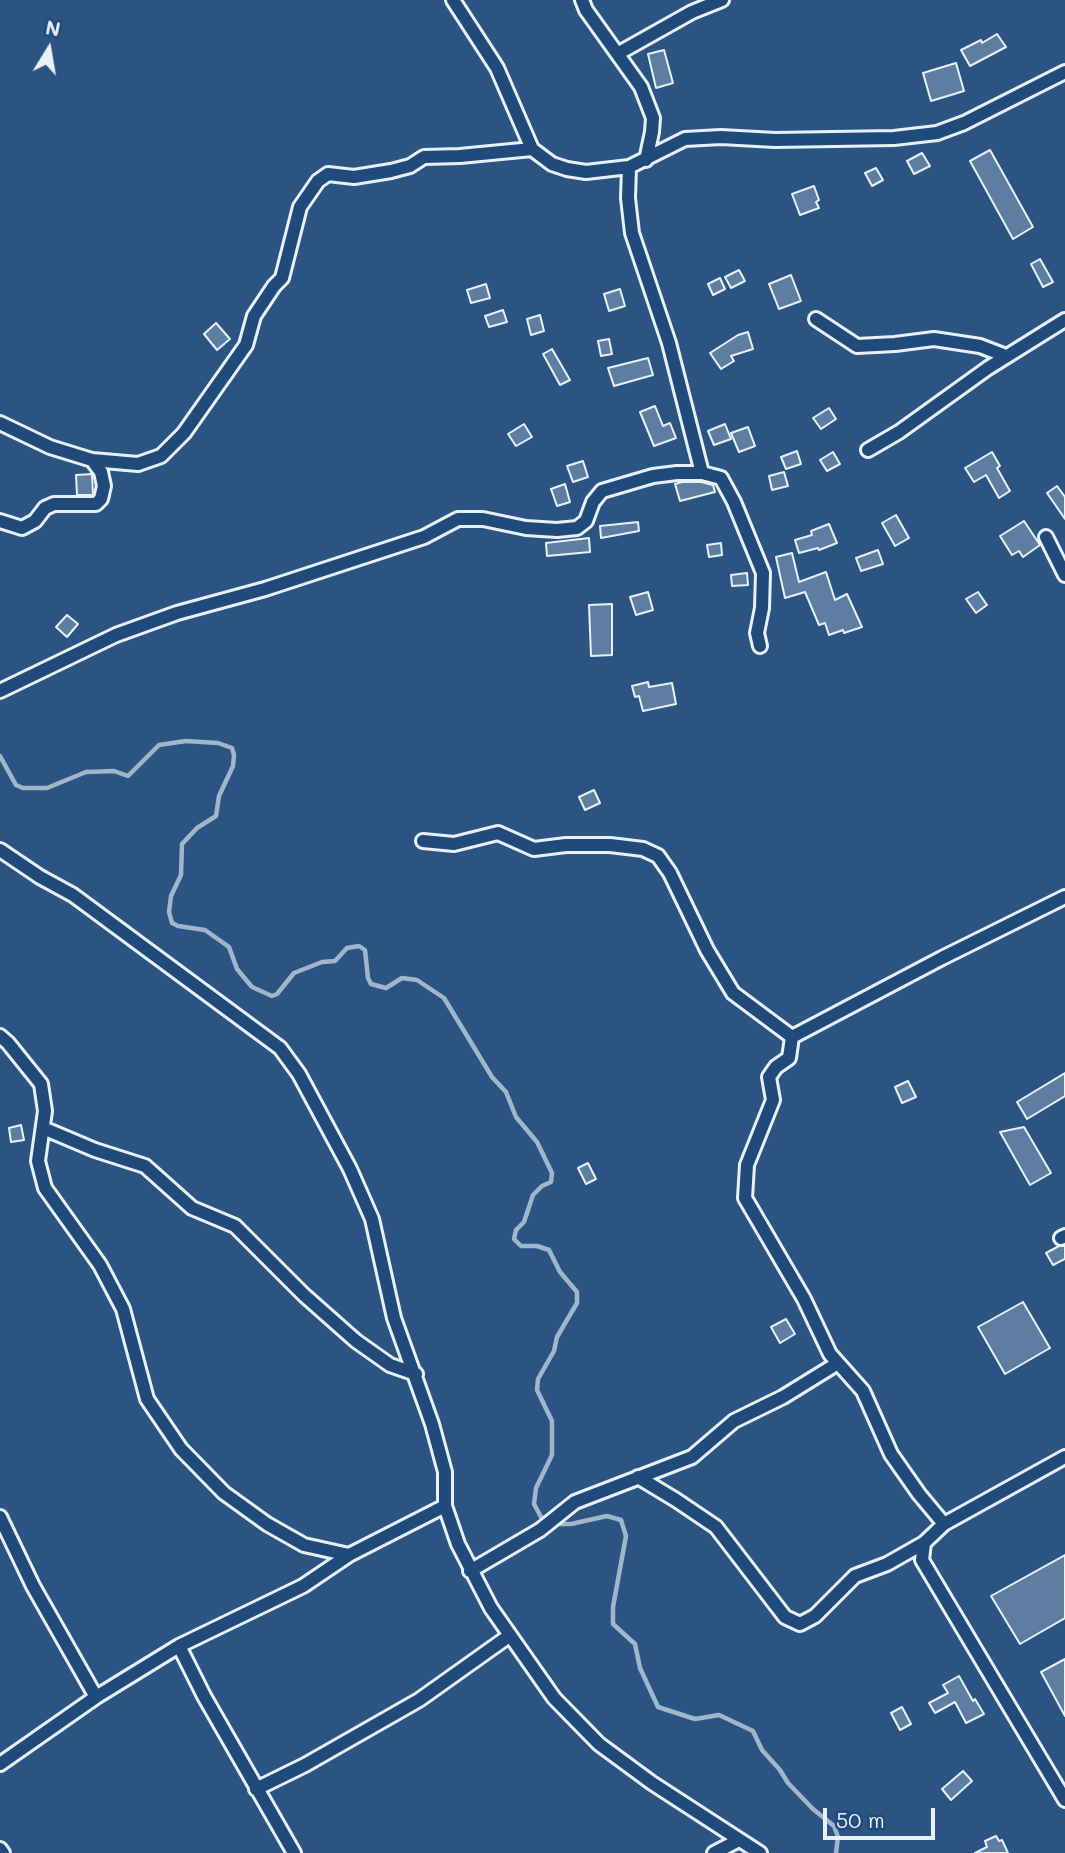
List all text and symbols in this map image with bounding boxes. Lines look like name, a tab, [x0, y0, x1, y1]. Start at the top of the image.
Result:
north arrow	[14, 14, 84, 84]
text: N	[44, 14, 63, 42]
scale bar	[827, 1794, 939, 1838]
text: 50 m	[836, 1806, 885, 1833]

